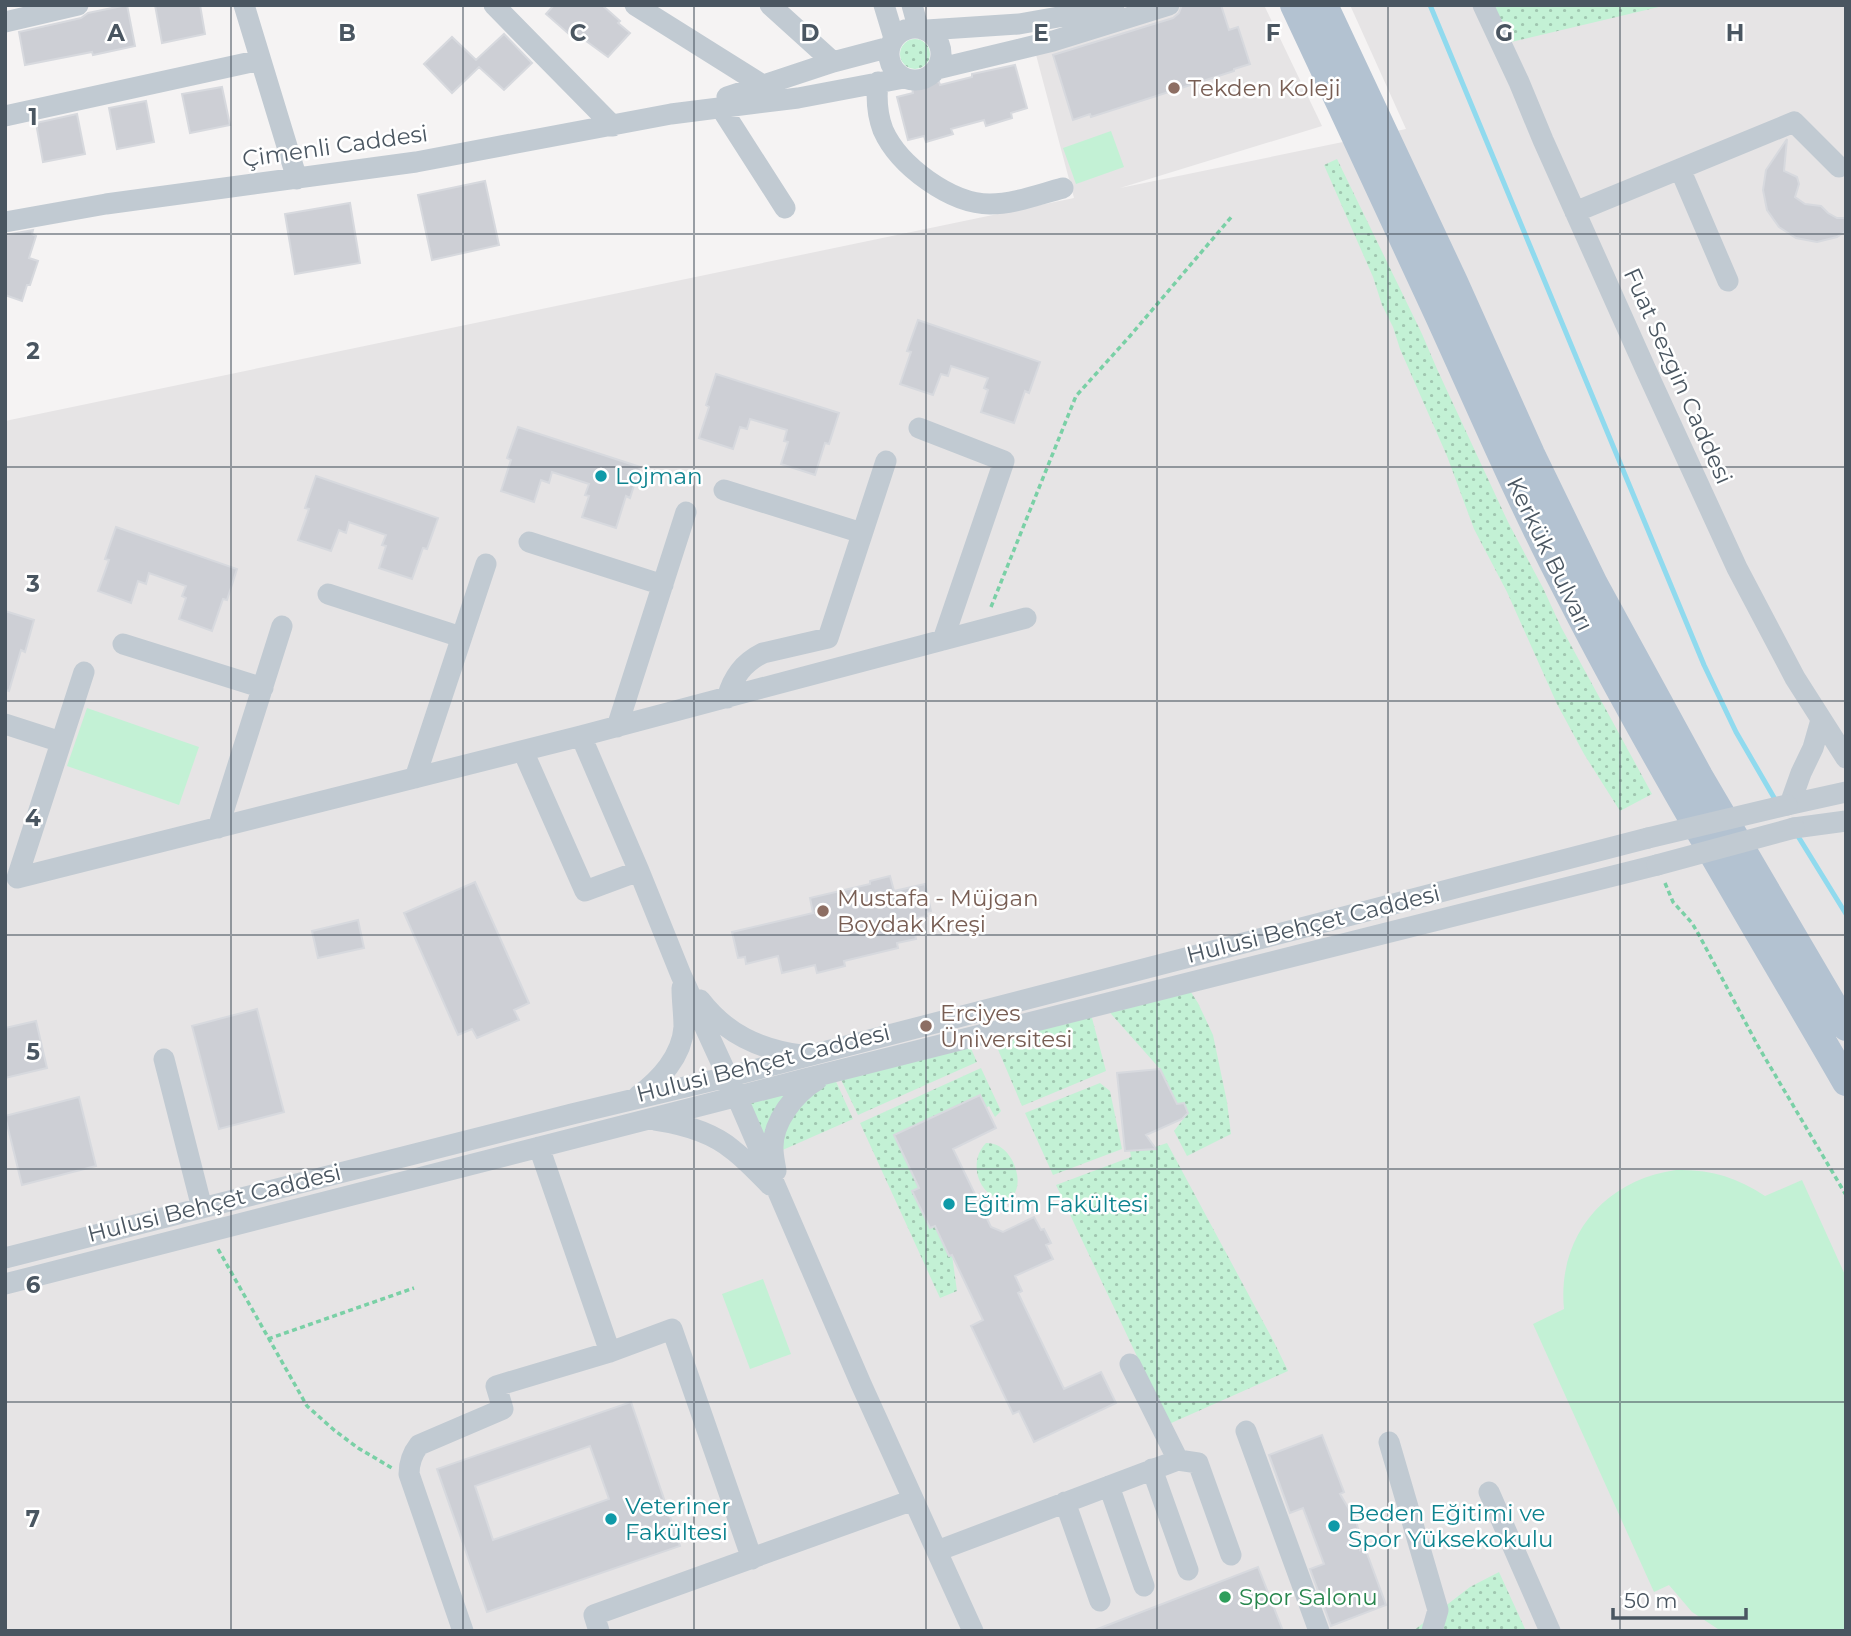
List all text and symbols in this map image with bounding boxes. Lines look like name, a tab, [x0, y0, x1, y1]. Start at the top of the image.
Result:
text: A	[106, 19, 125, 47]
text: B	[338, 19, 356, 47]
text: C	[570, 19, 587, 47]
text: D	[801, 19, 820, 47]
text: E	[1033, 19, 1049, 47]
text: F	[1266, 19, 1281, 47]
text: G	[1495, 19, 1513, 47]
text: H	[1726, 19, 1744, 47]
place label: Tekden Koleji	[1188, 74, 1341, 102]
marker: Tekden Koleji	[1166, 80, 1182, 96]
text: 1	[28, 103, 38, 131]
street label: Çimenli Caddesi	[240, 119, 430, 173]
street label: Fuat Sezgin Caddesi	[1618, 264, 1738, 488]
text: 2	[26, 337, 40, 365]
place label: Lojman	[615, 462, 703, 490]
marker: Lojman	[593, 468, 609, 484]
street label: Kerkük Bulvarı	[1501, 473, 1599, 635]
text: 3	[25, 570, 40, 598]
text: 4	[25, 804, 41, 832]
street label: Hulusi Behçet Caddesi	[1183, 879, 1443, 969]
place label: Mustafa - Müjgan Boydak Kreşi	[837, 884, 1039, 938]
marker: Mustafa - Müjgan Boydak Kreşi	[815, 903, 831, 919]
place label: Erciyes Üniversitesi	[940, 999, 1073, 1053]
street label: Hulusi Behçet Caddesi	[633, 1018, 893, 1108]
marker: Erciyes Üniversitesi	[918, 1018, 934, 1034]
text: 5	[26, 1038, 40, 1066]
street label: Hulusi Behçet Caddesi	[84, 1158, 344, 1248]
place label: Eğitim Fakültesi	[963, 1190, 1149, 1218]
marker: Eğitim Fakültesi	[941, 1196, 957, 1212]
text: 6	[26, 1271, 41, 1299]
place label: Veteriner Fakültesi	[625, 1492, 730, 1546]
place label: Beden Eğitimi ve Spor Yüksekokulu	[1348, 1499, 1553, 1553]
text: 7	[26, 1505, 40, 1533]
marker: Veteriner Fakültesi	[603, 1511, 619, 1527]
marker: Beden Eğitimi ve Spor Yüksekokulu	[1326, 1518, 1342, 1534]
scale bar	[1613, 1576, 1746, 1620]
place label: Spor Salonu	[1239, 1583, 1378, 1611]
text: 50 m	[1624, 1588, 1678, 1613]
marker: Spor Salonu	[1217, 1589, 1233, 1605]

